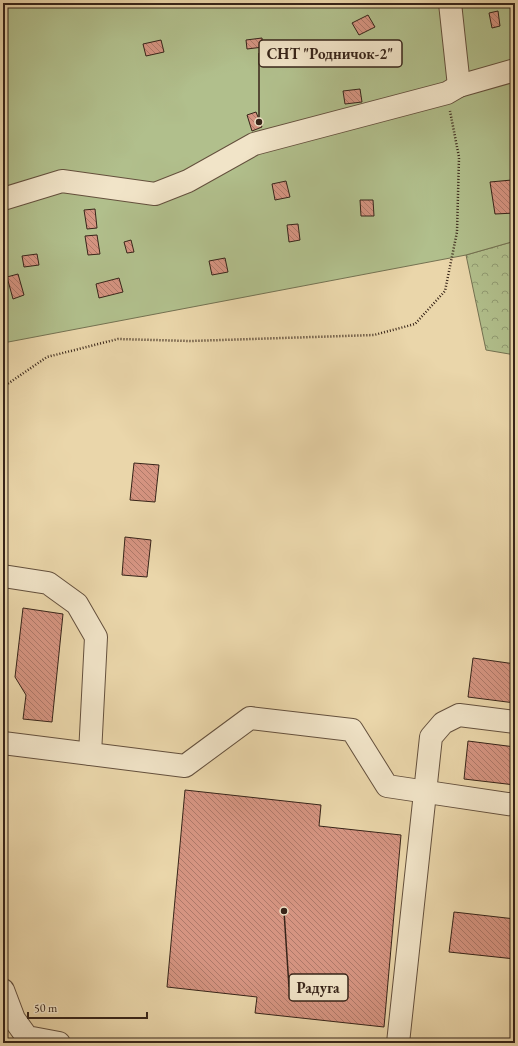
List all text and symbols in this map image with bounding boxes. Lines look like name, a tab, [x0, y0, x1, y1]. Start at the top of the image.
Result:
callout: СНТ "Родничок-2"	[259, 40, 402, 67]
text: СНТ "Родничок-2"	[267, 44, 393, 63]
callout: Радуга	[289, 974, 348, 1001]
text: Радуга	[297, 978, 340, 997]
scale bar	[28, 994, 147, 1020]
text: 50 m	[34, 1000, 58, 1016]

